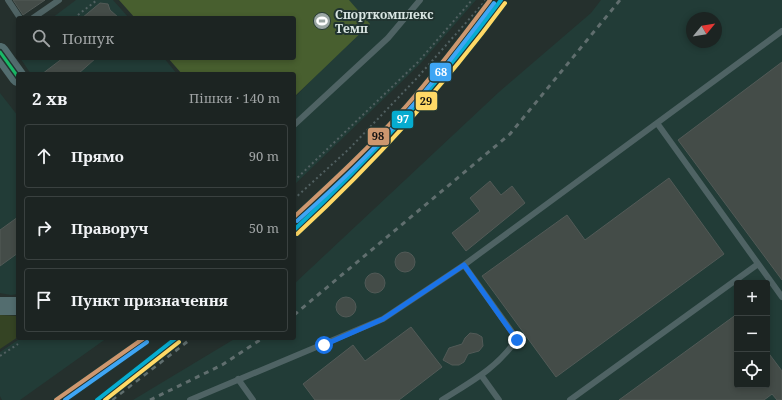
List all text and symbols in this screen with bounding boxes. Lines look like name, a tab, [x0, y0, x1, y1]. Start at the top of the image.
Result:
place label: Спорткомплекс Темп	[335, 6, 433, 37]
sports icon: Спорткомплекс Темп	[312, 11, 332, 31]
north arrow	[686, 12, 722, 48]
search box	[16, 16, 296, 60]
icon: search	[30, 27, 52, 49]
text: Пошук	[62, 28, 114, 48]
line badge: 68	[429, 62, 452, 82]
text: 68	[435, 64, 447, 79]
text: 2 хв	[32, 87, 67, 110]
text: Пішки · 140 m	[189, 89, 280, 107]
line badge: 29	[415, 91, 438, 111]
text: 29	[420, 93, 432, 108]
line badge: 97	[391, 110, 414, 129]
text: 97	[397, 111, 409, 126]
line badge: 98	[367, 127, 390, 146]
text: 98	[372, 128, 384, 143]
icon: ahead	[33, 145, 55, 167]
text: Прямо	[71, 146, 124, 166]
text: 90 m	[249, 147, 279, 165]
icon: right	[33, 217, 55, 239]
text: Праворуч	[71, 218, 148, 238]
text: 50 m	[249, 219, 279, 237]
map controls	[734, 280, 770, 388]
button: +	[734, 280, 770, 316]
icon: arrive	[33, 289, 55, 311]
text: Пункт призначення	[71, 290, 228, 310]
button: −	[734, 316, 770, 352]
route end	[508, 331, 526, 349]
route start	[315, 336, 333, 354]
button: locate	[734, 352, 770, 388]

